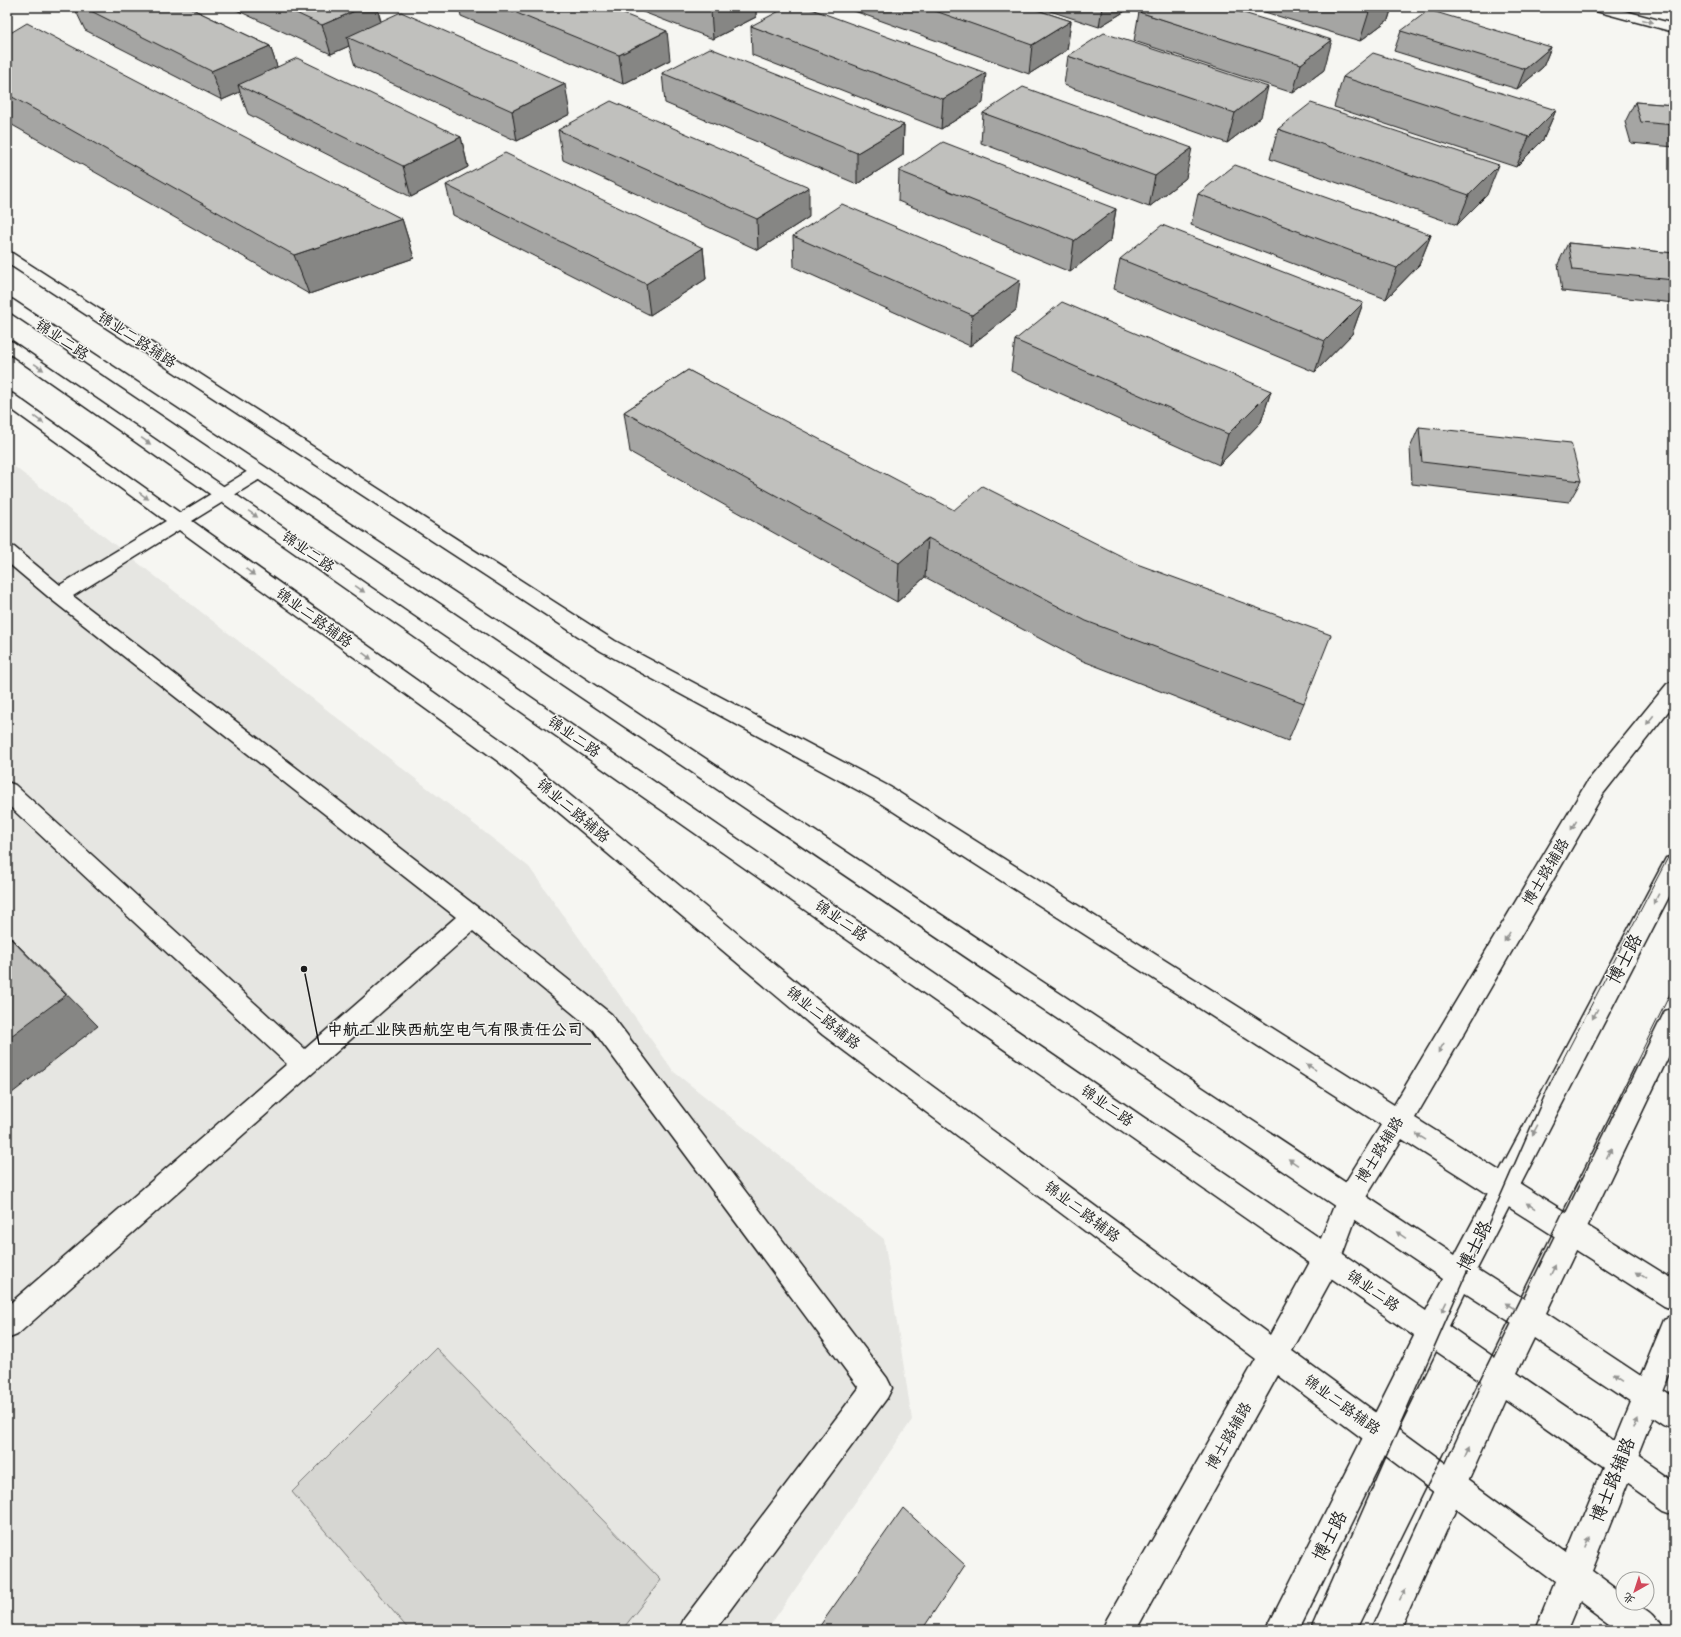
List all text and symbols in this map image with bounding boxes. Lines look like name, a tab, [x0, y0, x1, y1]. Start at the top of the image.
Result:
one-way arrow	[1642, 18, 1654, 24]
street label: 锦业二路辅路	[94, 307, 180, 373]
street label: 锦业二路	[31, 315, 93, 365]
one-way arrow	[34, 363, 44, 371]
one-way arrow	[33, 416, 44, 425]
one-way arrow	[141, 437, 151, 445]
one-way arrow	[139, 492, 150, 500]
one-way arrow	[247, 511, 259, 518]
street label: 锦业二路	[277, 526, 339, 578]
one-way arrow	[245, 568, 255, 576]
street label: 锦业二路辅路	[271, 583, 357, 653]
one-way arrow	[355, 585, 365, 593]
one-way arrow	[362, 652, 372, 660]
street label: 锦业二路	[543, 711, 605, 763]
one-way arrow	[1645, 714, 1654, 725]
street label: 锦业二路辅路	[532, 774, 614, 848]
one-way arrow	[1570, 819, 1577, 831]
street label: 博士路辅路	[1518, 834, 1574, 910]
one-way arrow	[1653, 893, 1659, 905]
street label: 锦业二路	[810, 895, 872, 947]
street label: 博士路	[1601, 929, 1649, 989]
one-way arrow	[1504, 931, 1511, 943]
street label: 锦业二路辅路	[781, 982, 865, 1054]
one-way arrow	[1592, 1009, 1599, 1020]
callout: 中航工业陕西航空电气有限责任公司	[319, 1016, 591, 1044]
text: 中航工业陕西航空电气有限责任公司	[327, 1019, 583, 1041]
one-way arrow	[1437, 1043, 1445, 1053]
one-way arrow	[1305, 1063, 1317, 1070]
street label: 锦业二路	[1076, 1080, 1138, 1132]
street label: 博士路辅路	[1351, 1113, 1409, 1187]
one-way arrow	[1532, 1124, 1538, 1135]
one-way arrow	[1415, 1133, 1427, 1140]
one-way arrow	[1606, 1147, 1612, 1159]
one-way arrow	[1287, 1159, 1299, 1166]
street label: 锦业二路辅路	[1040, 1177, 1124, 1247]
one-way arrow	[1525, 1203, 1536, 1210]
street label: 博士路	[1452, 1216, 1498, 1276]
one-way arrow	[1396, 1231, 1406, 1239]
one-way arrow	[1550, 1264, 1556, 1276]
street label: 锦业二路	[1342, 1265, 1404, 1317]
one-way arrow	[1636, 1271, 1646, 1279]
one-way arrow	[1441, 1302, 1447, 1313]
one-way arrow	[1505, 1302, 1515, 1310]
street label: 锦业二路辅路	[1299, 1370, 1385, 1440]
one-way arrow	[1613, 1374, 1624, 1382]
street label: 博士路辅路	[1201, 1398, 1257, 1474]
one-way arrow	[1634, 1415, 1640, 1427]
street label: 博士路辅路	[1585, 1434, 1641, 1526]
one-way arrow	[1465, 1444, 1471, 1456]
street label: 博士路	[1307, 1506, 1353, 1566]
one-way arrow	[1585, 1535, 1591, 1547]
north arrow	[1615, 1571, 1655, 1611]
one-way arrow	[1399, 1589, 1405, 1600]
text: 北	[1620, 1589, 1638, 1608]

